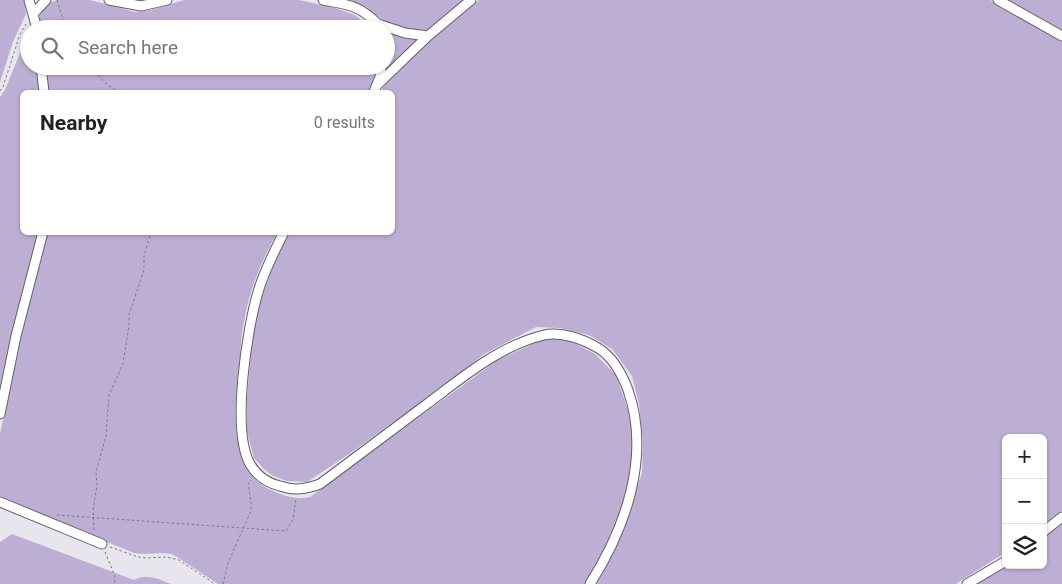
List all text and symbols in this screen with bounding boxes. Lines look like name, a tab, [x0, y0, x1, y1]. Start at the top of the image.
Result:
search box	[20, 20, 395, 75]
icon: search	[38, 34, 66, 62]
text: Search here	[78, 36, 178, 59]
text: Nearby	[40, 111, 107, 135]
text: 0 results	[314, 113, 375, 132]
map controls	[1002, 434, 1047, 569]
button: +	[1002, 434, 1047, 479]
button: −	[1002, 479, 1047, 524]
button: layers	[1002, 524, 1047, 569]

